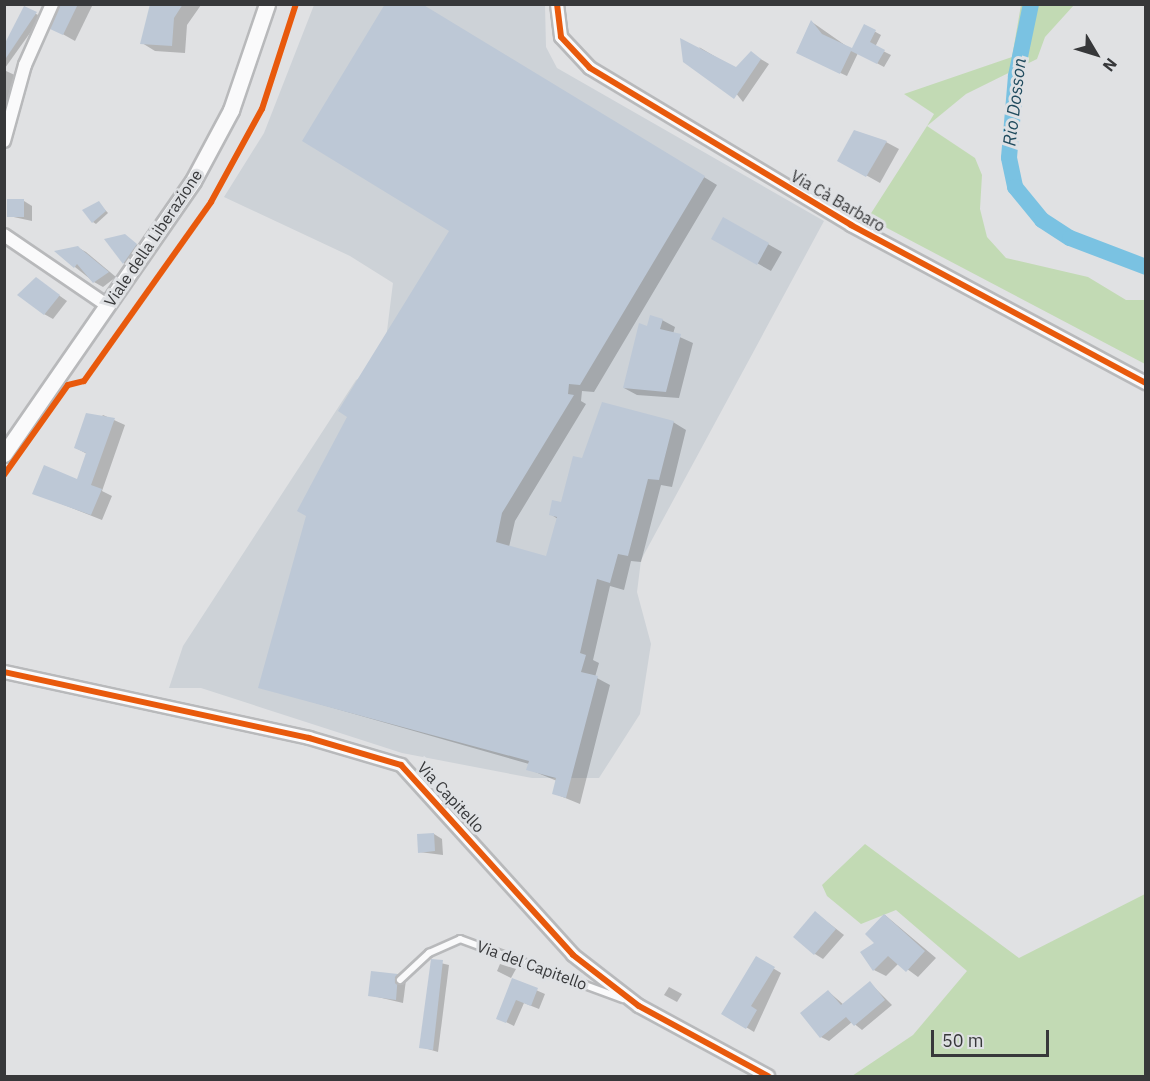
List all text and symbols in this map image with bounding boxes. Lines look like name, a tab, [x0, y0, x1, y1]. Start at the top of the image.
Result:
north arrow	[1066, 24, 1126, 84]
text: N	[1099, 54, 1122, 76]
water label: Rio Dosson	[999, 57, 1031, 147]
street label: Viale della Liberazione	[100, 166, 206, 310]
street label: Via Cà Barbaro	[787, 166, 889, 236]
street label: Via Capitello	[413, 758, 489, 836]
street label: Via del Capitello	[474, 936, 590, 994]
scale bar	[934, 1018, 1052, 1056]
text: 50 m	[942, 1029, 984, 1052]

